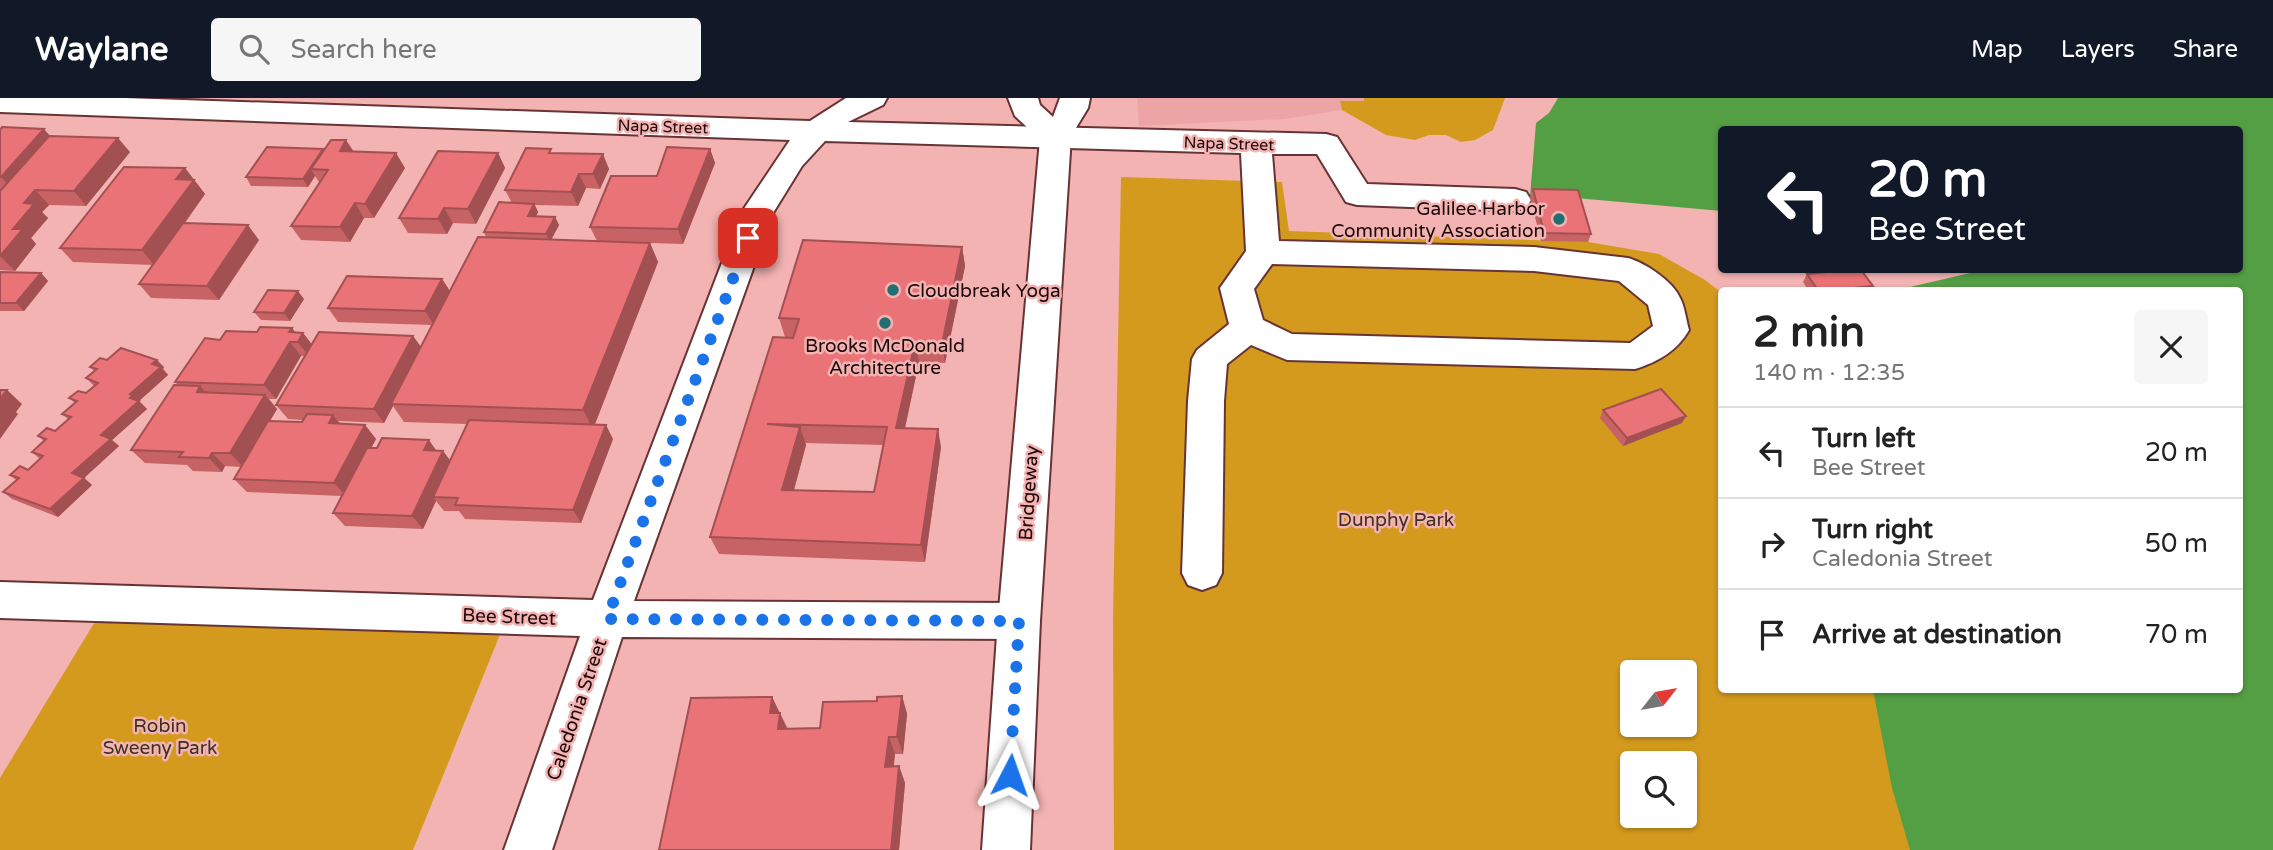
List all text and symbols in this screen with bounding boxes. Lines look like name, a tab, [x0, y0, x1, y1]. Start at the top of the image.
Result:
search box	[211, 18, 701, 81]
text: Waylane	[35, 30, 169, 69]
icon: search	[235, 30, 273, 68]
text: Search here	[291, 34, 437, 65]
text: Map	[1971, 35, 2023, 64]
text: Layers	[2061, 35, 2135, 64]
text: Share	[2173, 35, 2238, 64]
street label: Napa Street	[617, 115, 709, 139]
street label: Napa Street	[1183, 132, 1275, 156]
text: 20 m	[1868, 151, 1987, 210]
icon: left	[1753, 154, 1844, 245]
place label: Galilee Harbor Community Association	[1331, 198, 1546, 242]
pin	[718, 208, 778, 268]
marker: Galilee Harbor Community Association	[1551, 211, 1567, 227]
text: Bee Street	[1868, 211, 2026, 249]
icon: arrive	[729, 219, 767, 257]
place label: Cloudbreak Yoga	[907, 280, 1061, 302]
marker: Cloudbreak Yoga	[885, 282, 901, 298]
text: 2 min	[1753, 307, 1865, 358]
button: close	[2134, 310, 2208, 384]
marker: Brooks McDonald Architecture	[877, 315, 893, 331]
place label: Brooks McDonald Architecture	[805, 335, 965, 379]
text: 140 m · 12:35	[1753, 359, 1905, 387]
text: Turn left	[1812, 423, 1915, 454]
icon: left	[1753, 434, 1791, 472]
text: 20 m	[2145, 437, 2208, 468]
street label: Bridgeway	[1015, 445, 1043, 541]
text: Bee Street	[1812, 454, 1926, 482]
park label: Dunphy Park	[1338, 509, 1454, 531]
text: Turn right	[1812, 514, 1933, 545]
icon: right	[1753, 525, 1791, 563]
text: 50 m	[2145, 528, 2208, 559]
text: Caledonia Street	[1812, 545, 1993, 573]
street label: Bee Street	[462, 604, 556, 630]
icon: arrive	[1753, 616, 1791, 654]
text: Arrive at destination	[1812, 619, 2062, 650]
text: 70 m	[2145, 619, 2208, 650]
street label: Caledonia Street	[542, 635, 612, 783]
north arrow	[1620, 660, 1698, 737]
map controls	[1620, 660, 1697, 828]
park label: Robin Sweeny Park	[103, 715, 217, 759]
position arrow	[973, 738, 1047, 812]
button: search	[1620, 751, 1697, 828]

